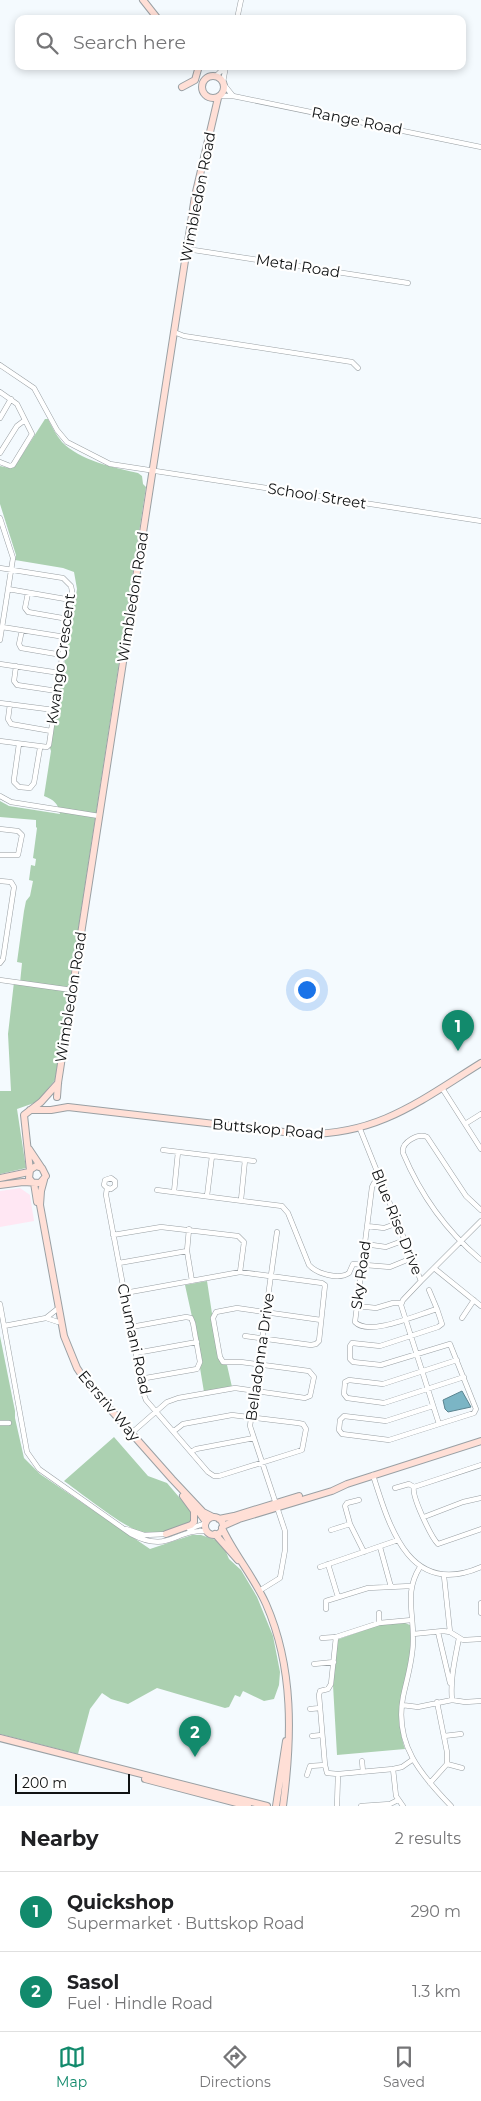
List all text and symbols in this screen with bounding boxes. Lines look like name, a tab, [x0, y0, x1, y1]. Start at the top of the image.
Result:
search box	[15, 15, 466, 70]
icon: search	[33, 29, 61, 57]
text: Search here	[73, 31, 186, 54]
street label: Range Road	[310, 102, 404, 139]
street label: Wimbledon Road	[176, 130, 219, 264]
street label: Metal Road	[255, 249, 342, 282]
street label: School Street	[266, 478, 368, 513]
street label: Wimbledon Road	[113, 530, 152, 664]
street label: Kwango Crescent	[42, 592, 79, 726]
street label: Wimbledon Road	[51, 930, 90, 1064]
your location	[294, 977, 320, 1003]
pin: 1	[442, 1010, 474, 1051]
street label: Buttskop Road	[211, 1114, 325, 1143]
street label: Blue Rise Drive	[368, 1166, 427, 1278]
street label: Sky Road	[346, 1239, 375, 1310]
street label: Chumani Road	[113, 1282, 156, 1396]
street label: Belladonna Drive	[241, 1292, 278, 1422]
street label: Eersriv Way	[74, 1366, 145, 1446]
pin: 2	[179, 1716, 211, 1757]
scale bar	[15, 1771, 130, 1794]
text: 200 m	[22, 1774, 67, 1792]
text: Nearby	[20, 1826, 99, 1851]
text: 2 results	[395, 1829, 461, 1848]
text: Quickshop	[67, 1891, 174, 1914]
text: 1	[33, 1902, 39, 1921]
text: 290 m	[410, 1902, 461, 1921]
text: Supermarket · Buttskop Road	[67, 1914, 304, 1933]
text: Sasol	[67, 1971, 119, 1994]
text: 2	[31, 1982, 41, 2001]
text: 1.3 km	[412, 1982, 461, 2001]
text: Fuel · Hindle Road	[67, 1994, 213, 2013]
tab: Map	[56, 2043, 87, 2091]
tab: Directions	[199, 2043, 271, 2091]
tab: Saved	[383, 2043, 425, 2091]

